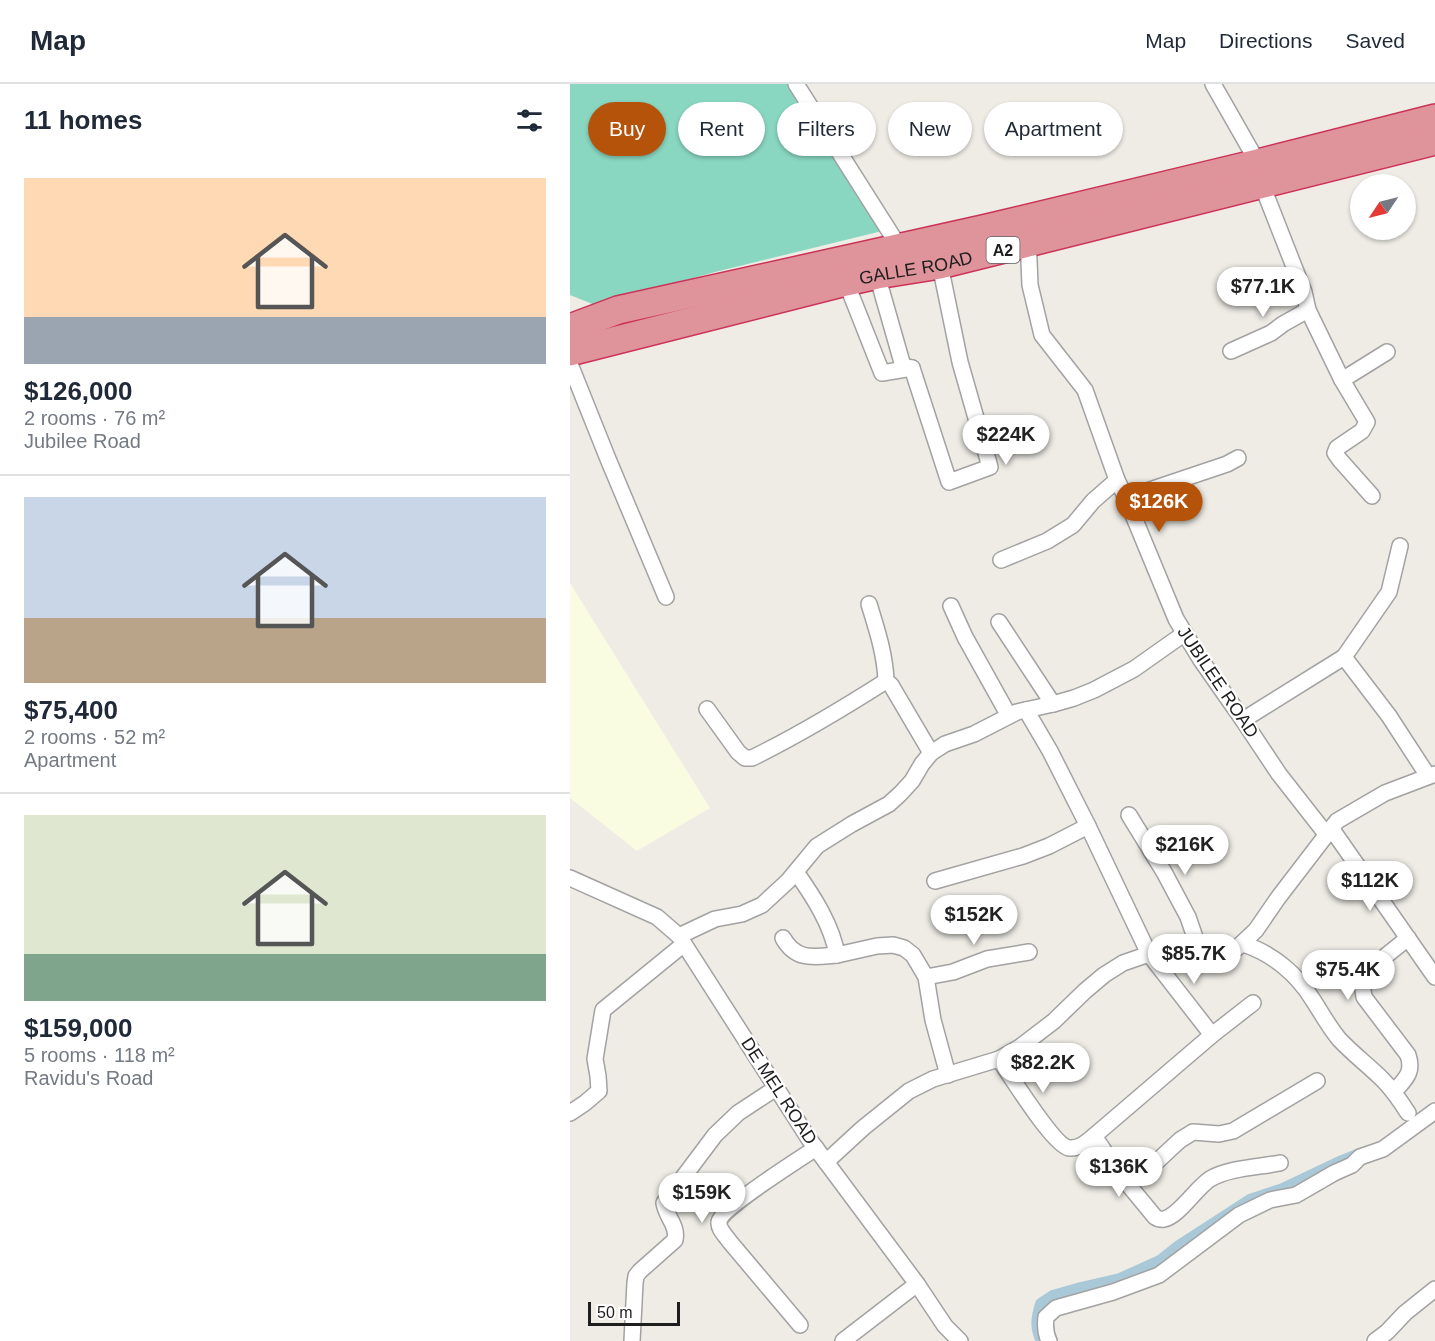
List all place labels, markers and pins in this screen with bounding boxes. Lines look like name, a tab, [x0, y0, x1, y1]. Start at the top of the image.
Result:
pin: $77.1K	[1214, 267, 1312, 318]
pin: $224K	[964, 415, 1048, 466]
pin: $126K	[1117, 482, 1201, 533]
pin: $216K	[1143, 825, 1227, 876]
pin: $112K	[1328, 861, 1412, 912]
pin: $152K	[932, 895, 1016, 946]
pin: $85.7K	[1145, 934, 1243, 985]
pin: $75.4K	[1299, 950, 1397, 1001]
pin: $82.2K	[994, 1043, 1092, 1094]
pin: $136K	[1077, 1147, 1161, 1198]
pin: $159K	[660, 1173, 744, 1224]

